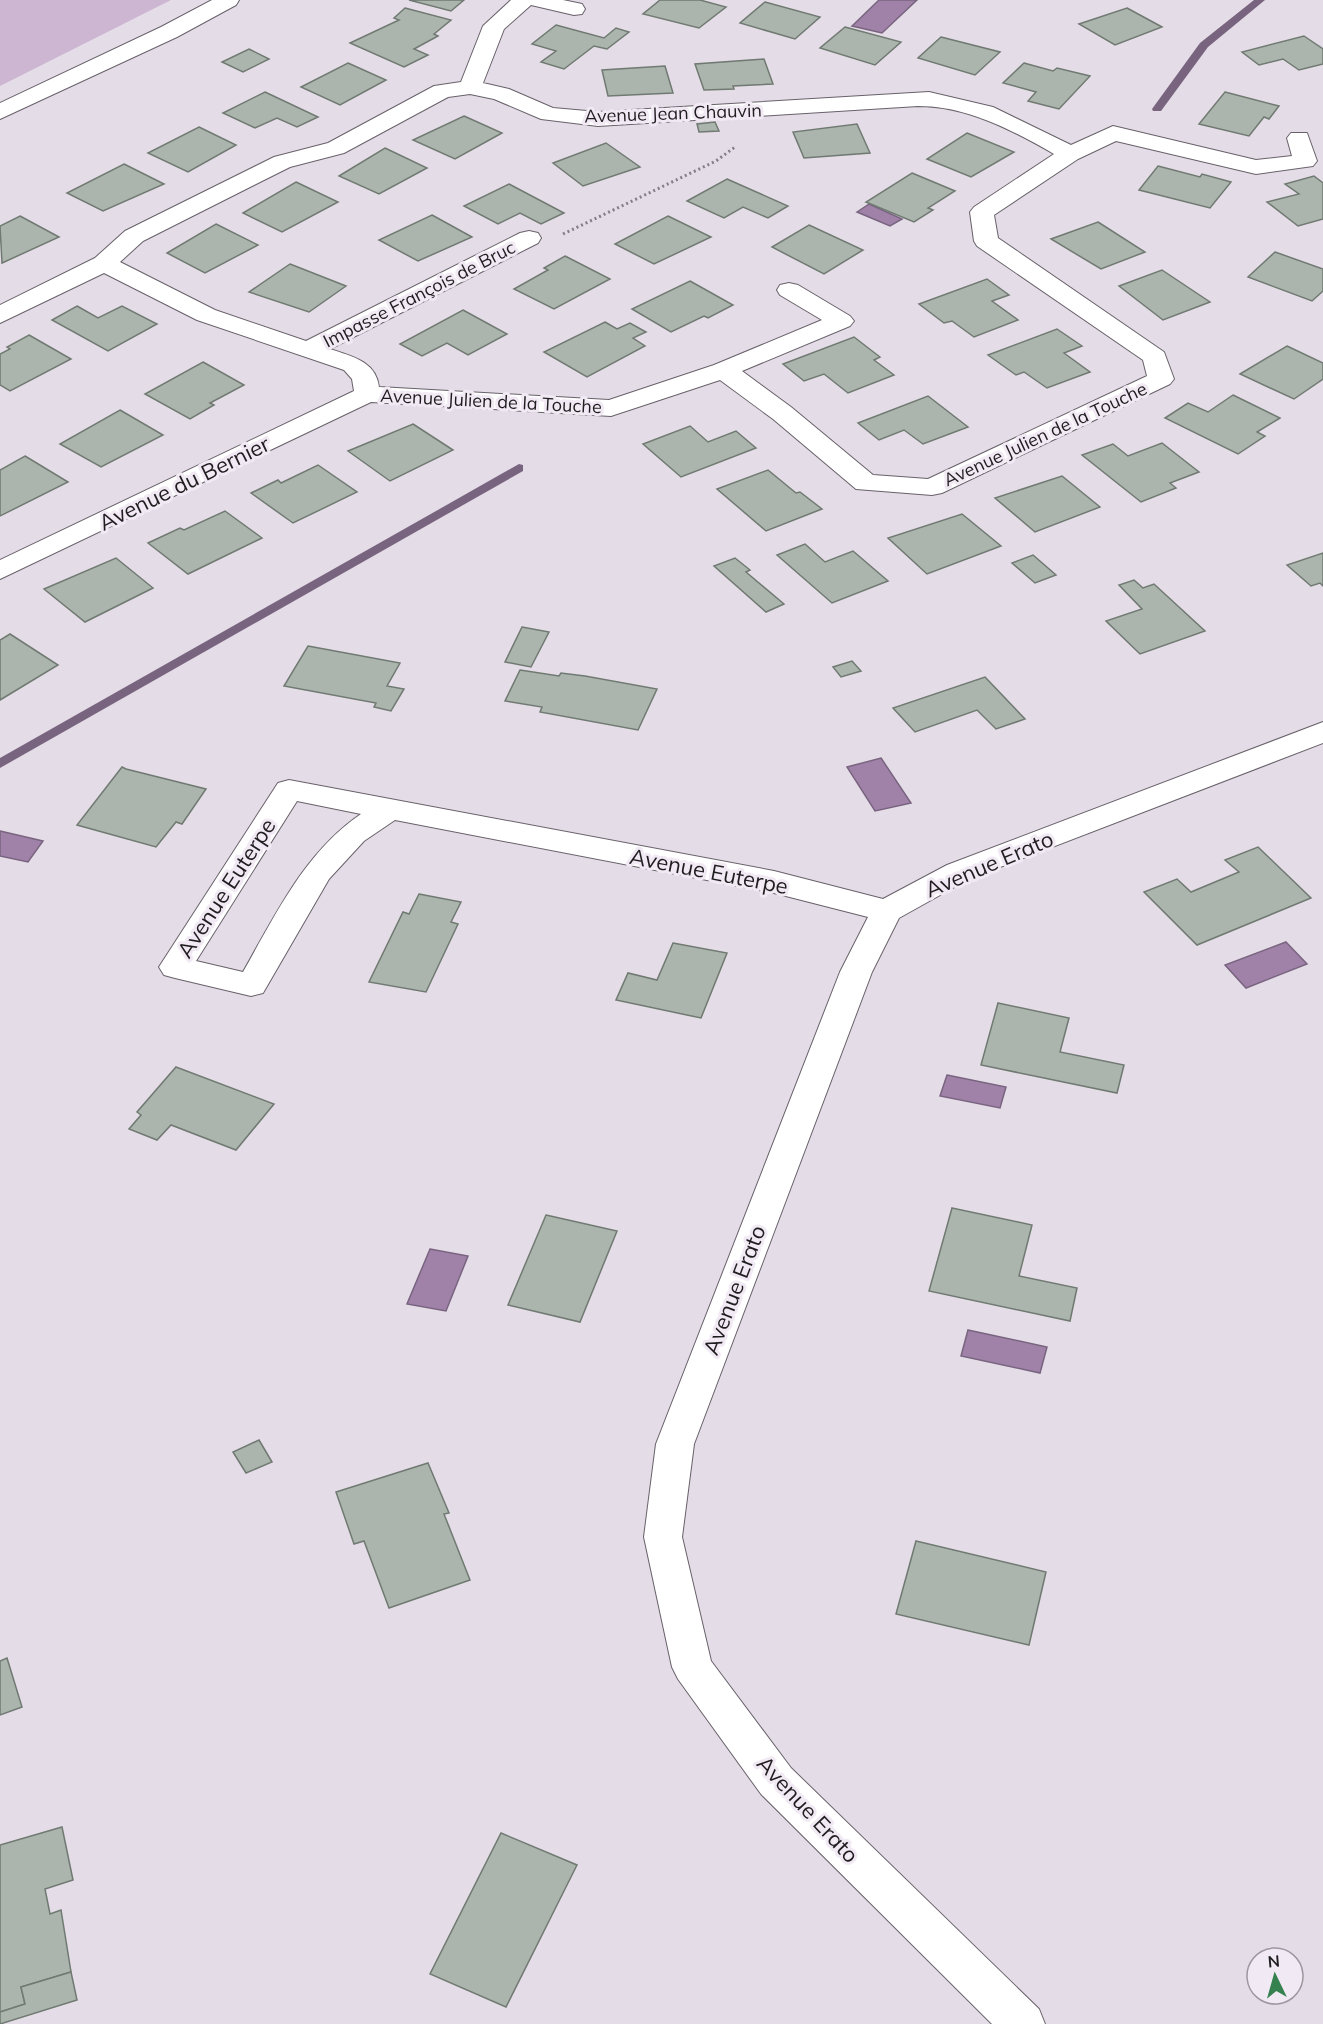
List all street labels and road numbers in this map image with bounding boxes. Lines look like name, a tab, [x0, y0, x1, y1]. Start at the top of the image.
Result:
street label: Avenue Jean Chauvin	[584, 98, 762, 128]
street label: Impasse François de Bruc	[319, 235, 519, 352]
street label: Avenue Julien de la Touche	[940, 377, 1150, 491]
street label: Avenue Julien de la Touche	[380, 384, 602, 418]
street label: Avenue du Bernier	[94, 429, 274, 537]
street label: Avenue Euterpe	[170, 813, 282, 963]
street label: Avenue Erato	[921, 824, 1057, 904]
street label: Avenue Euterpe	[627, 842, 791, 900]
street label: Avenue Erato	[696, 1221, 772, 1359]
street label: Avenue Erato	[751, 1750, 865, 1868]

